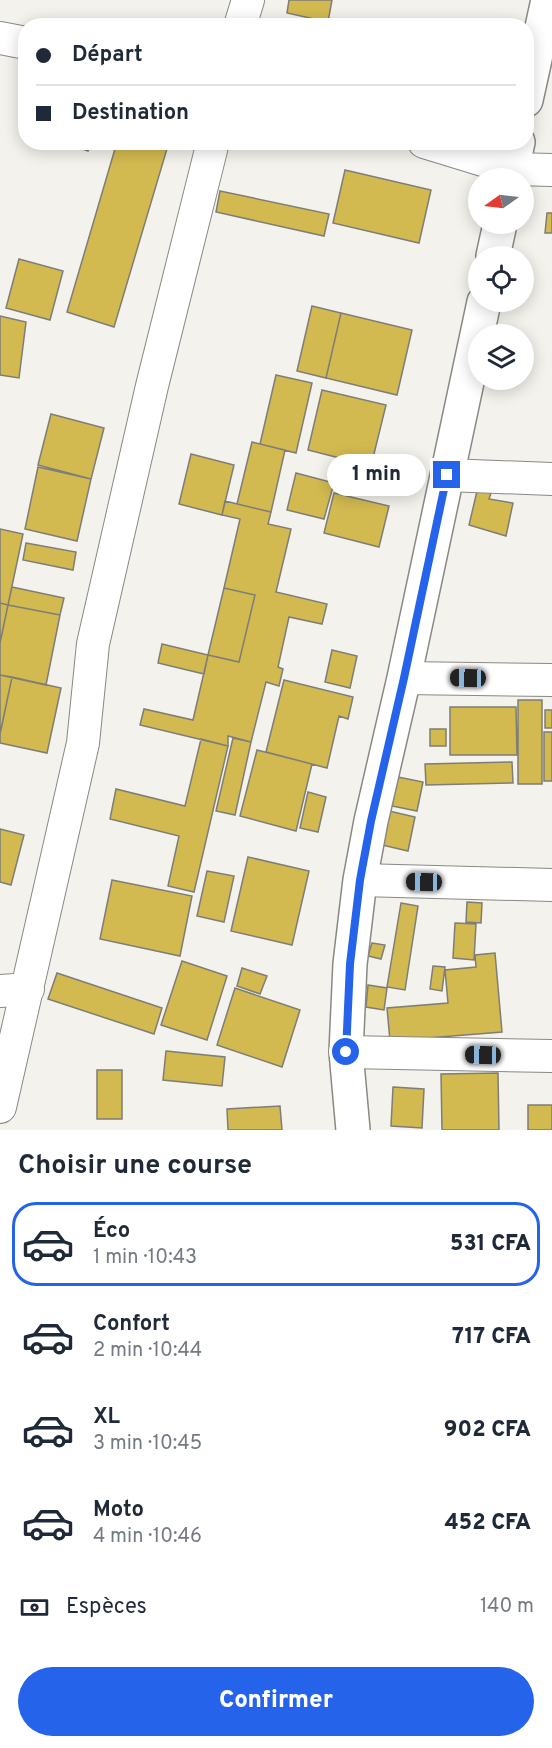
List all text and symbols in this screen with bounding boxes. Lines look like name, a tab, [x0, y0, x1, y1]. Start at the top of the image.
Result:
text: Départ	[72, 42, 143, 69]
text: Destination	[72, 100, 189, 127]
north arrow	[468, 168, 534, 234]
map controls	[468, 168, 534, 390]
button: locate	[468, 246, 534, 312]
button: layers	[468, 324, 534, 390]
callout: 1 min	[327, 454, 426, 496]
route end	[433, 461, 460, 488]
text: 1 min	[352, 462, 401, 488]
car	[450, 669, 486, 687]
car	[406, 873, 442, 891]
route start	[332, 1038, 359, 1065]
car	[465, 1046, 501, 1064]
text: Choisir une course	[18, 1149, 252, 1183]
icon: car	[21, 1217, 75, 1271]
text: Éco	[93, 1218, 130, 1245]
text: 531 CFA	[450, 1231, 531, 1258]
text: 1 min · 10:43	[93, 1245, 197, 1271]
icon: car	[21, 1310, 75, 1364]
text: Confort	[93, 1311, 170, 1338]
text: 717 CFA	[452, 1324, 531, 1351]
text: 2 min · 10:44	[93, 1338, 202, 1364]
icon: car	[21, 1403, 75, 1457]
text: XL	[93, 1404, 120, 1431]
text: 902 CFA	[444, 1417, 531, 1444]
text: 3 min · 10:45	[93, 1431, 202, 1457]
icon: car	[21, 1496, 75, 1550]
text: Moto	[93, 1497, 144, 1524]
text: 452 CFA	[444, 1510, 531, 1537]
text: 4 min · 10:46	[93, 1524, 202, 1550]
icon: cash	[18, 1591, 51, 1624]
text: Espèces	[66, 1594, 147, 1621]
text: 140 m	[480, 1594, 534, 1620]
button: Confirmer	[18, 1667, 534, 1736]

